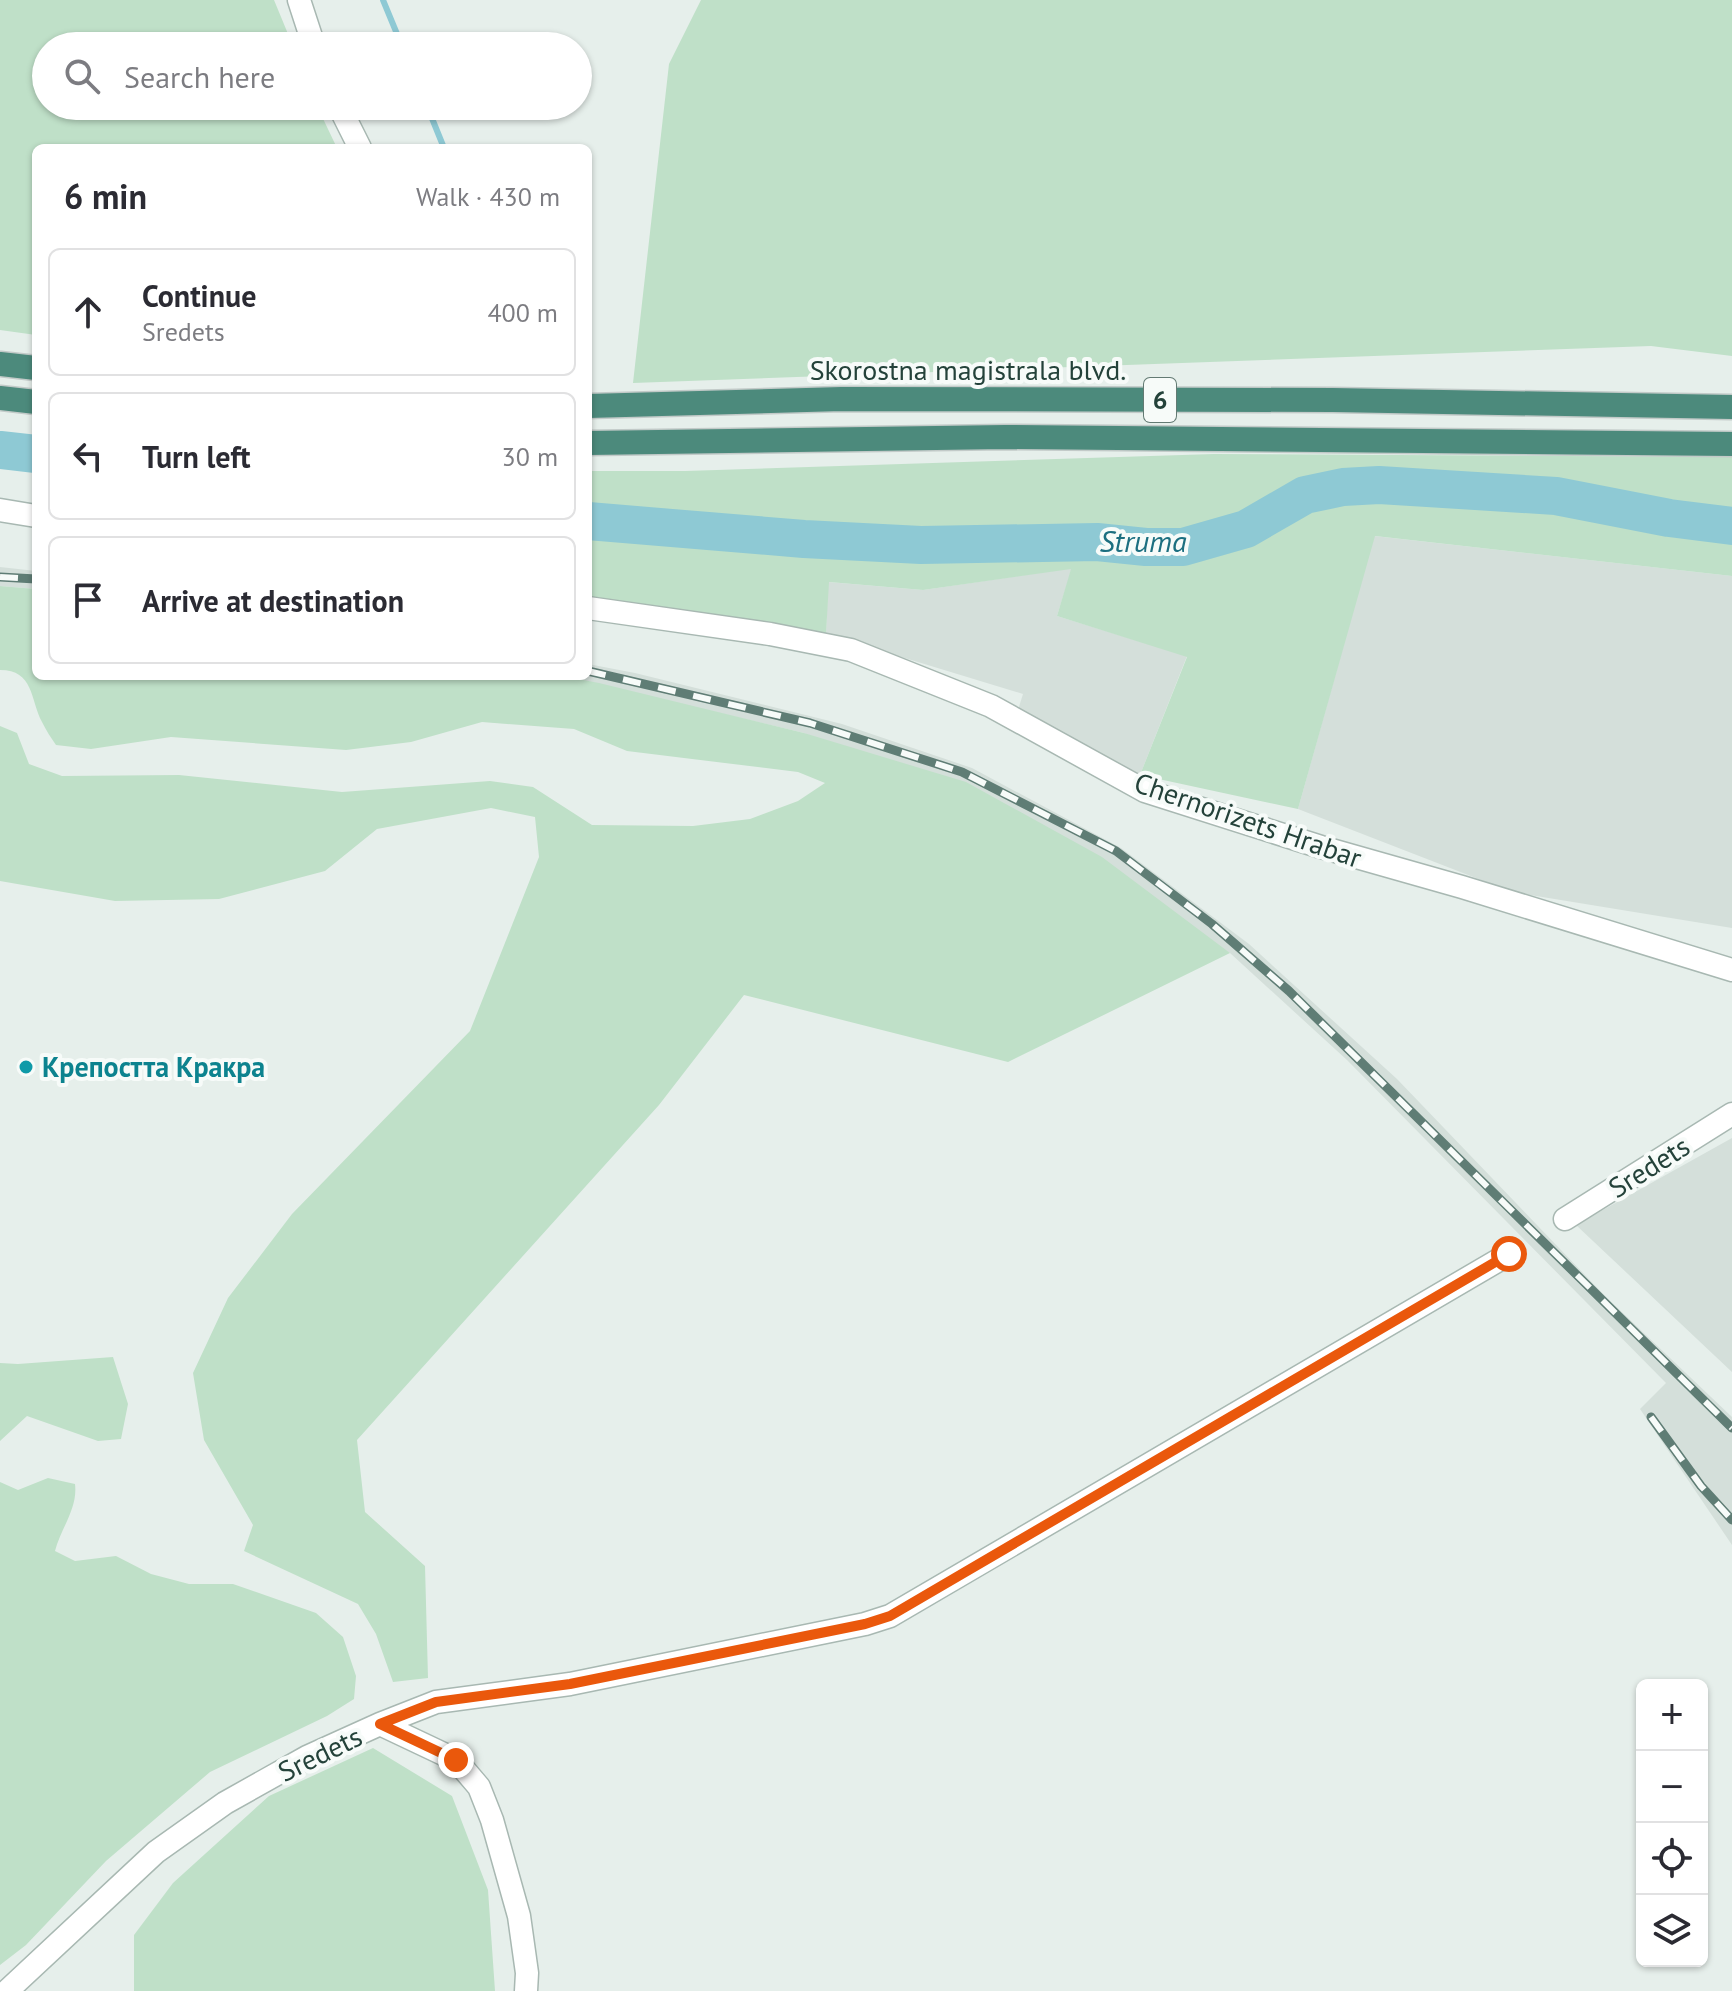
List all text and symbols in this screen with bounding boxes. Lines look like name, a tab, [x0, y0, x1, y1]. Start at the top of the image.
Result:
search box	[32, 32, 592, 120]
icon: search	[60, 54, 104, 98]
text: Search here	[124, 57, 275, 96]
text: 6 min	[64, 174, 147, 218]
text: Walk · 430 m	[416, 180, 560, 213]
text: Continue	[142, 276, 256, 315]
icon: ahead	[66, 290, 110, 334]
text: 400 m	[487, 296, 558, 329]
text: Sredets	[142, 315, 225, 348]
street label: Skorostna magistrala blvd.	[810, 351, 1126, 388]
road number: 6	[1144, 378, 1176, 422]
icon: left	[66, 434, 110, 478]
text: Turn left	[142, 437, 250, 476]
text: 30 m	[502, 440, 558, 473]
water label: Struma	[1099, 521, 1187, 560]
icon: arrive	[66, 578, 110, 622]
text: Arrive at destination	[142, 581, 404, 620]
street label: Chernorizets Hrabar	[1130, 763, 1367, 876]
place label: Крепостта Кракра	[42, 1048, 265, 1085]
marker: Крепостта Кракра	[17, 1058, 35, 1076]
street label: Sredets	[1601, 1127, 1696, 1206]
route start	[1491, 1236, 1527, 1272]
map controls	[1636, 1679, 1708, 1967]
button: +	[1636, 1679, 1708, 1751]
street label: Sredets	[272, 1717, 368, 1790]
route end	[438, 1742, 474, 1778]
button: −	[1636, 1751, 1708, 1823]
button: locate	[1636, 1823, 1708, 1895]
button: layers	[1636, 1895, 1708, 1967]

